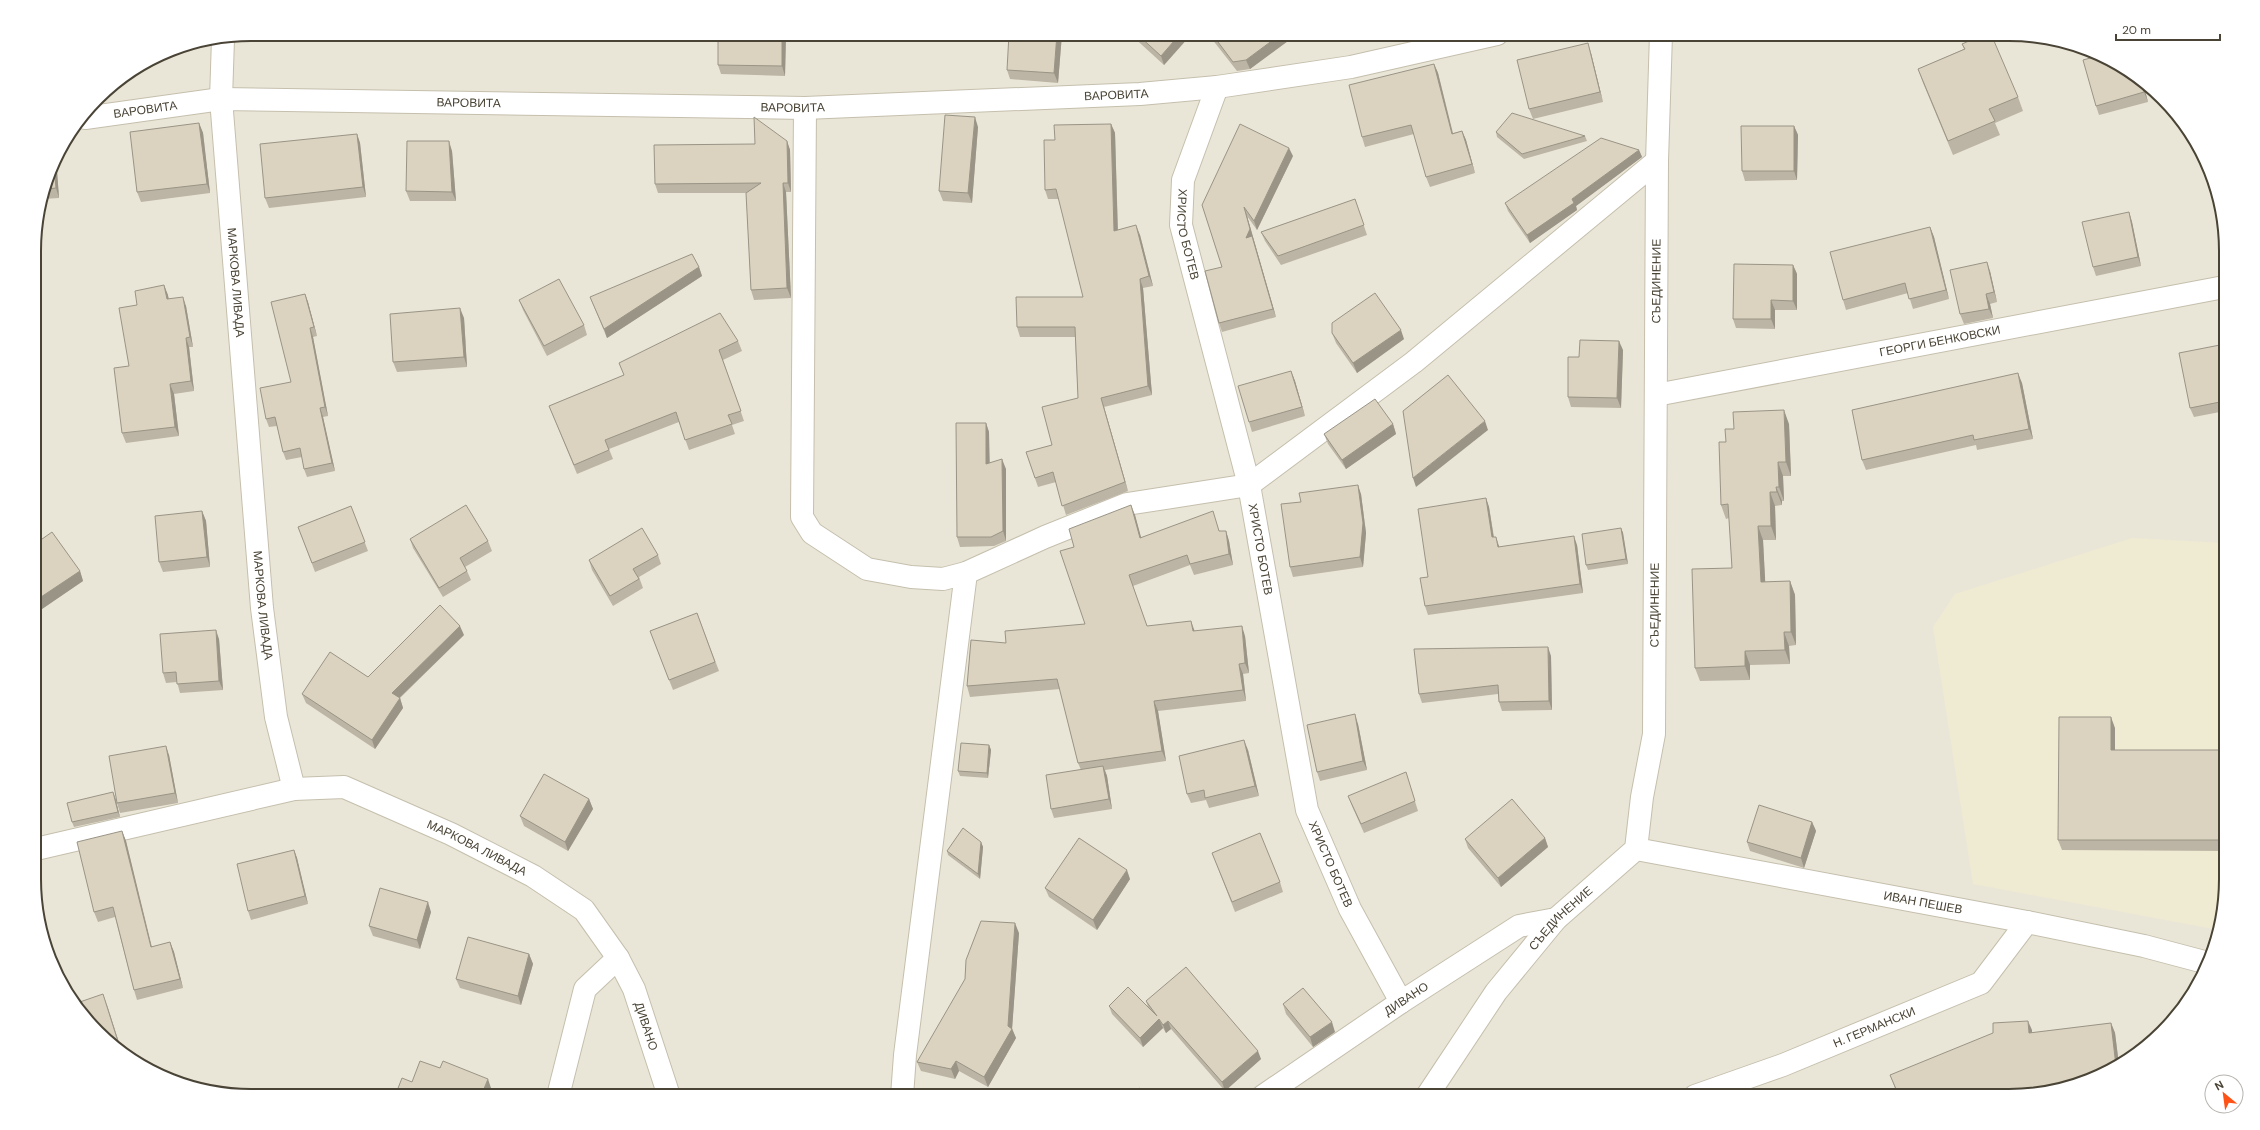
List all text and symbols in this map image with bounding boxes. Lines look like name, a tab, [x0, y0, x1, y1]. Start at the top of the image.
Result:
scale bar	[2116, 16, 2220, 42]
text: 20 m	[2122, 22, 2151, 38]
street label: ВАРОВИТА	[1084, 85, 1149, 104]
street label: ВАРОВИТА	[436, 94, 501, 111]
street label: ВАРОВИТА	[112, 97, 178, 122]
street label: ВАРОВИТА	[760, 99, 825, 116]
street label: ХРИСТО БОТЕВ	[1173, 188, 1203, 282]
street label: МАРКОВА ЛИВАДА	[223, 227, 248, 338]
street label: СЪЕДИНЕНИЕ	[1648, 239, 1665, 323]
street label: ГЕОРГИ БЕНКОВСКИ	[1878, 322, 2002, 360]
street label: ХРИСТО БОТЕВ	[1244, 502, 1276, 596]
street label: МАРКОВА ЛИВАДА	[249, 550, 277, 661]
street label: СЪЕДИНЕНИЕ	[1646, 563, 1663, 647]
street label: МАРКОВА ЛИВАДА	[424, 816, 530, 879]
street label: ХРИСТО БОТЕВ	[1305, 818, 1356, 910]
street label: СЪЕДИНЕНИЕ	[1525, 883, 1596, 954]
street label: ИВАН ПЕШЕВ	[1882, 887, 1964, 918]
street label: ДИВАНО	[1381, 978, 1432, 1019]
street label: ДИВАНО	[631, 1000, 662, 1053]
street label: Н. ГЕРМАНСКИ	[1831, 1003, 1918, 1051]
north arrow	[2204, 1074, 2244, 1114]
text: N	[2212, 1077, 2226, 1093]

